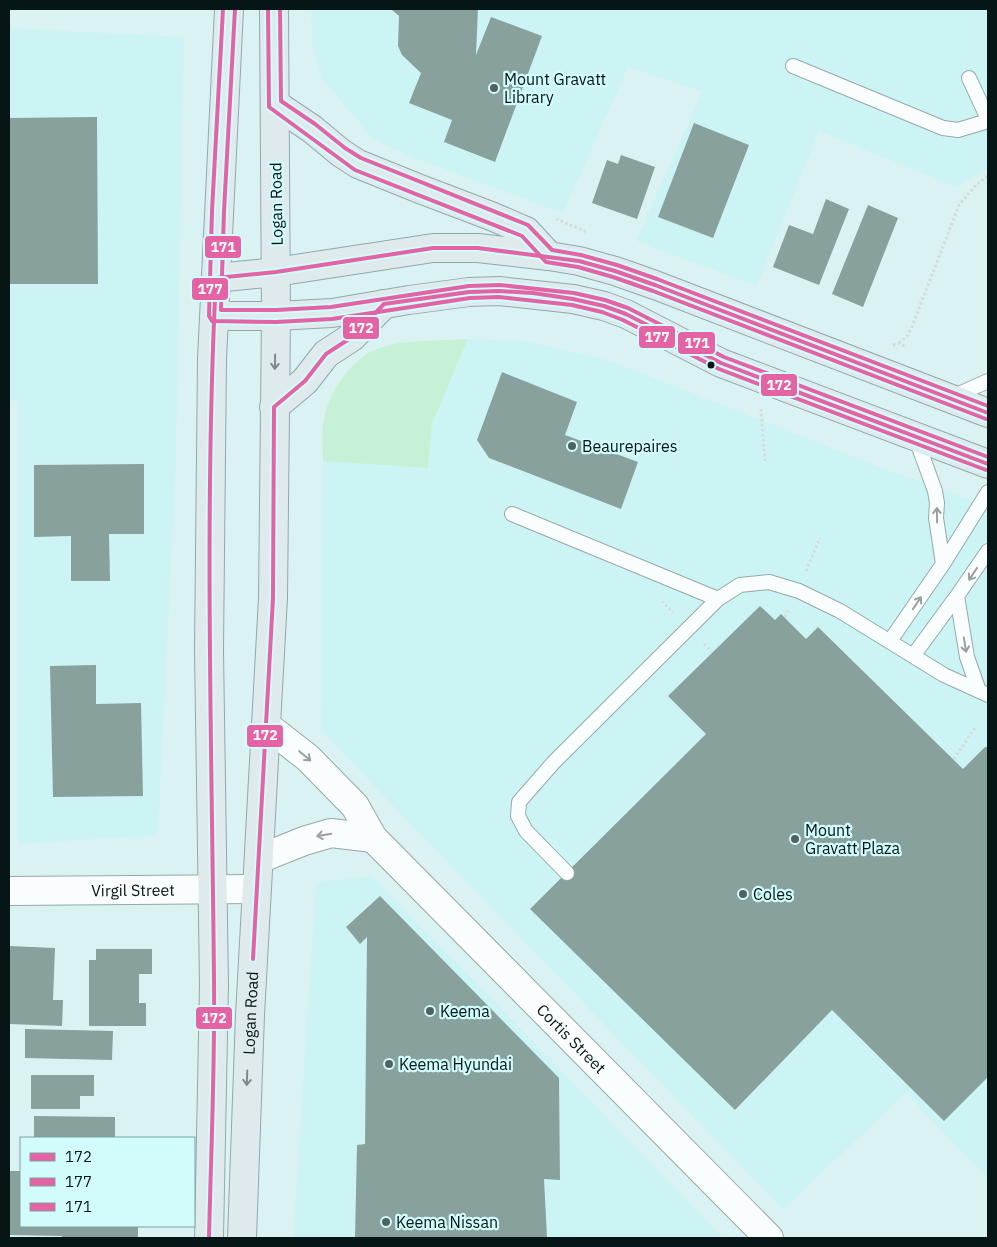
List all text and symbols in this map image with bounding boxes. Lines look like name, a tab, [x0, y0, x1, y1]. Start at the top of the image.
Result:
place label: Mount Gravatt Library	[504, 69, 606, 107]
marker: Mount Gravatt Library	[488, 82, 500, 94]
street label: Logan Road	[265, 162, 287, 246]
line badge: 171	[204, 235, 242, 259]
text: 171	[210, 238, 236, 256]
line badge: 177	[191, 277, 229, 301]
text: 177	[197, 280, 223, 298]
line badge: 172	[342, 316, 380, 340]
text: 172	[348, 319, 374, 337]
line badge: 177	[638, 325, 676, 349]
text: 177	[644, 328, 670, 346]
line badge: 171	[677, 331, 716, 355]
text: 171	[684, 334, 710, 352]
one-way arrow	[270, 354, 280, 370]
unlabelled marker	[706, 360, 716, 370]
line badge: 172	[760, 373, 798, 397]
text: 172	[766, 376, 792, 394]
place label: Beaurepaires	[582, 436, 678, 456]
marker: Beaurepaires	[566, 440, 578, 452]
one-way arrow	[932, 508, 942, 524]
one-way arrow	[968, 567, 978, 581]
one-way arrow	[912, 596, 922, 610]
one-way arrow	[960, 636, 970, 652]
line badge: 172	[246, 724, 284, 748]
text: 172	[252, 726, 278, 744]
one-way arrow	[298, 751, 311, 762]
place label: Mount Gravatt Plaza	[805, 820, 900, 858]
one-way arrow	[317, 831, 333, 841]
marker: Mount Gravatt Plaza	[789, 833, 801, 845]
street label: Virgil Street	[91, 880, 175, 900]
place label: Coles	[753, 884, 793, 904]
marker: Coles	[737, 888, 749, 900]
street label: Logan Road	[239, 971, 262, 1055]
street label: Cortis Street	[533, 999, 610, 1077]
place label: Keema	[440, 1001, 490, 1021]
marker: Keema	[424, 1005, 436, 1017]
line badge: 172	[195, 1006, 233, 1030]
text: 172	[201, 1009, 227, 1027]
place label: Keema Hyundai	[399, 1054, 512, 1074]
marker: Keema Hyundai	[383, 1058, 395, 1070]
one-way arrow	[243, 1070, 252, 1086]
legend	[20, 1137, 195, 1227]
text: 172	[65, 1147, 92, 1166]
text: 177	[65, 1172, 92, 1191]
text: 171	[65, 1197, 92, 1216]
place label: Keema Nissan	[396, 1212, 498, 1232]
marker: Keema Nissan	[380, 1216, 392, 1228]

